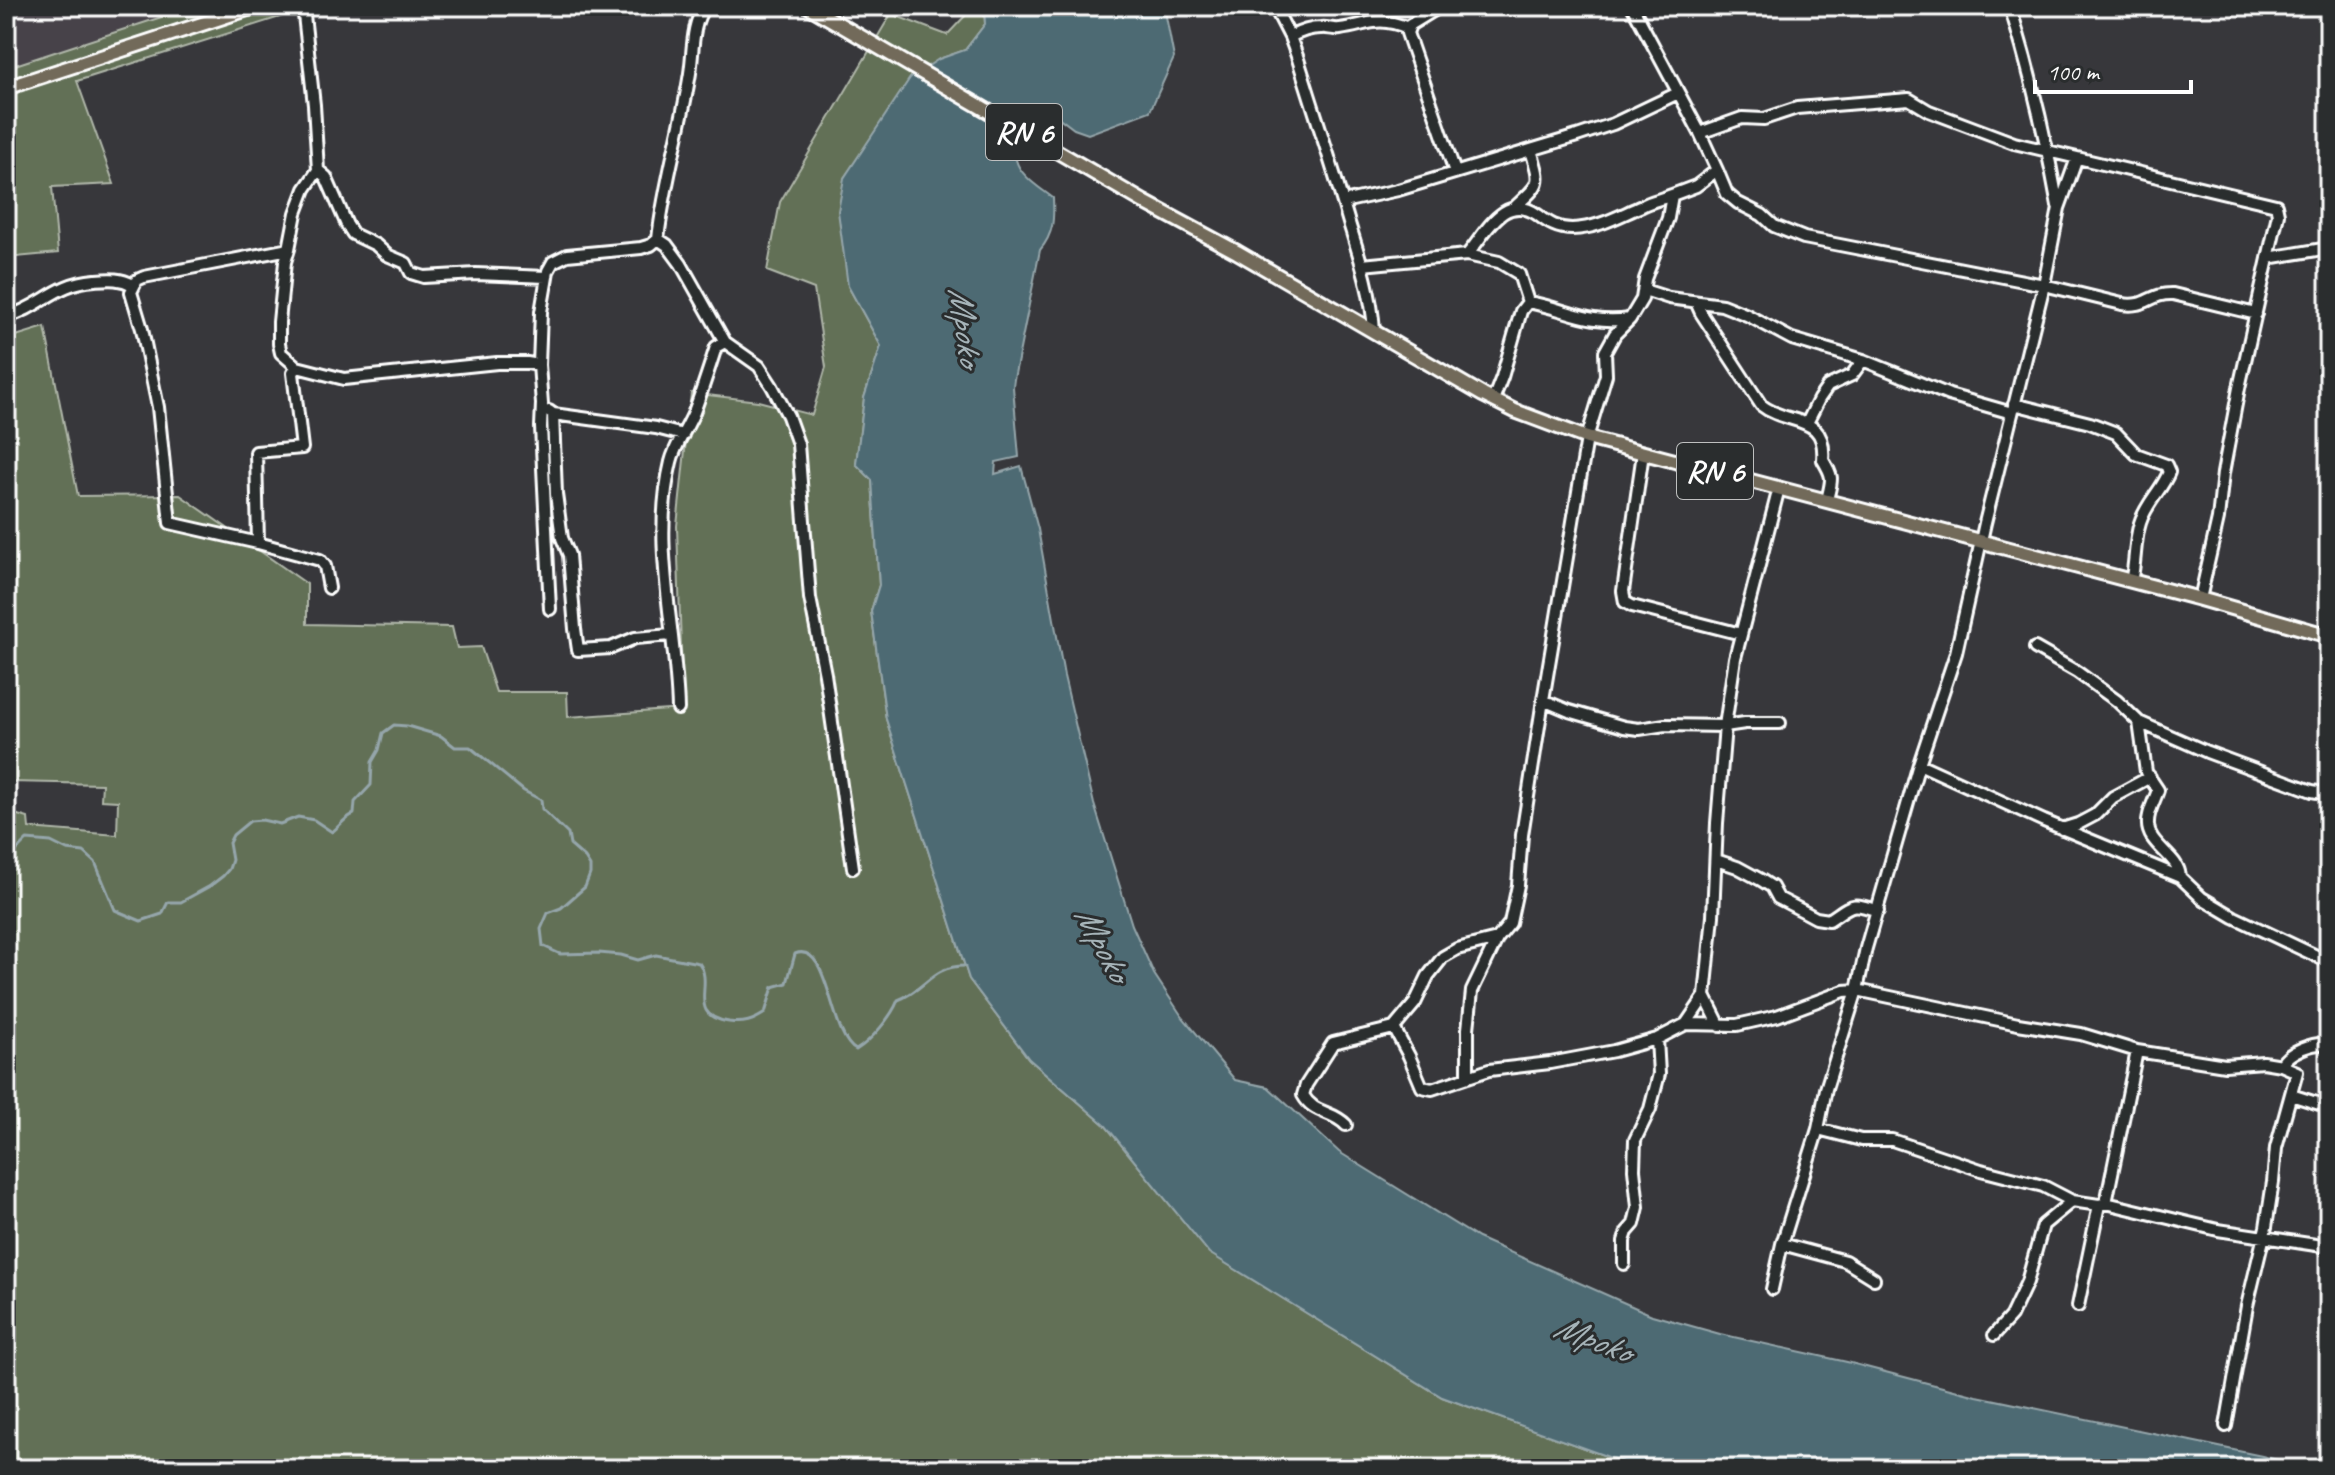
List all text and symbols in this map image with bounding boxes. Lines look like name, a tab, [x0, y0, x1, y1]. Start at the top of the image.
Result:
scale bar	[2035, 44, 2191, 94]
text: 100 m	[2047, 57, 2101, 87]
road number: RN 6	[986, 104, 1062, 160]
water label: Mpoko	[938, 284, 995, 374]
road number: RN 6	[1677, 443, 1753, 499]
water label: Mpoko	[1064, 898, 1145, 994]
water label: Mpoko	[1548, 1302, 1644, 1376]

